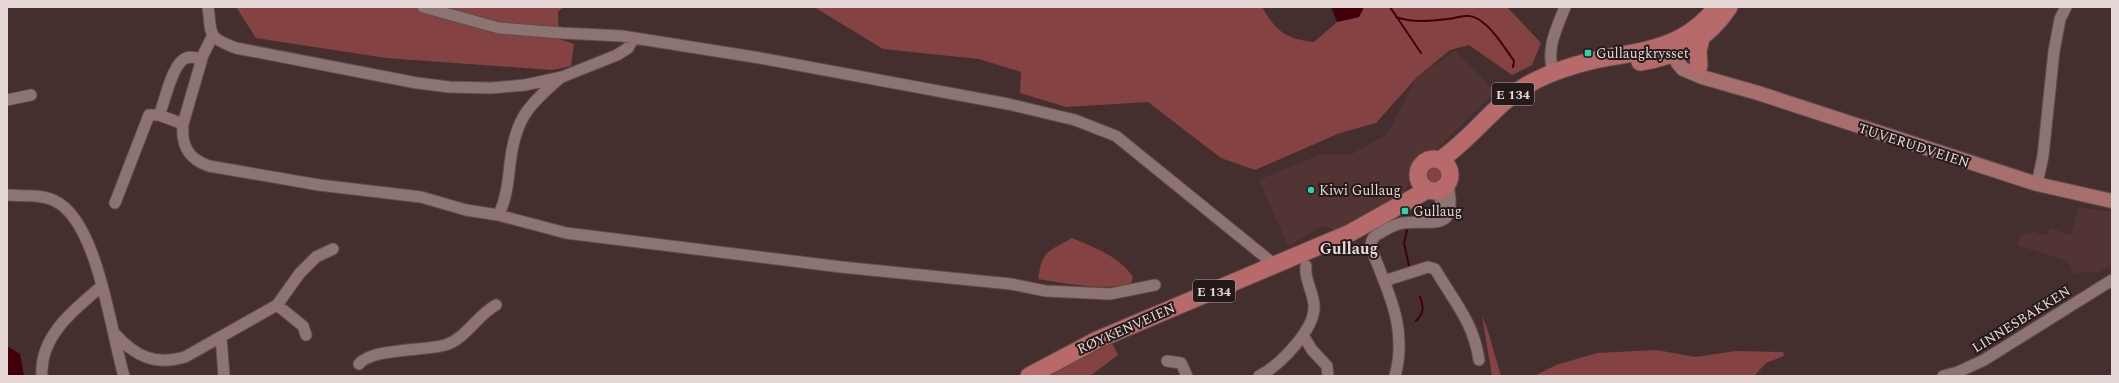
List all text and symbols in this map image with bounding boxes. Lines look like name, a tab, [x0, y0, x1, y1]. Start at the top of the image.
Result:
place label: Gullaugkrysset	[1596, 43, 1689, 64]
marker: Gullaugkrysset	[1583, 48, 1593, 58]
road number: E 134	[1492, 83, 1534, 105]
street label: TUVERUDVEIEN	[1855, 118, 1972, 173]
place label: Kiwi Gullaug	[1319, 180, 1401, 201]
marker: Kiwi Gullaug	[1306, 185, 1316, 195]
place label: Gullaug	[1413, 201, 1462, 222]
marker: Gullaug	[1400, 206, 1410, 216]
district label: Gullaug	[1320, 237, 1378, 261]
road number: E 134	[1193, 280, 1235, 302]
street label: LINNESBAKKEN	[1968, 281, 2075, 358]
street label: RØYKENVEIEN	[1074, 297, 1179, 360]

